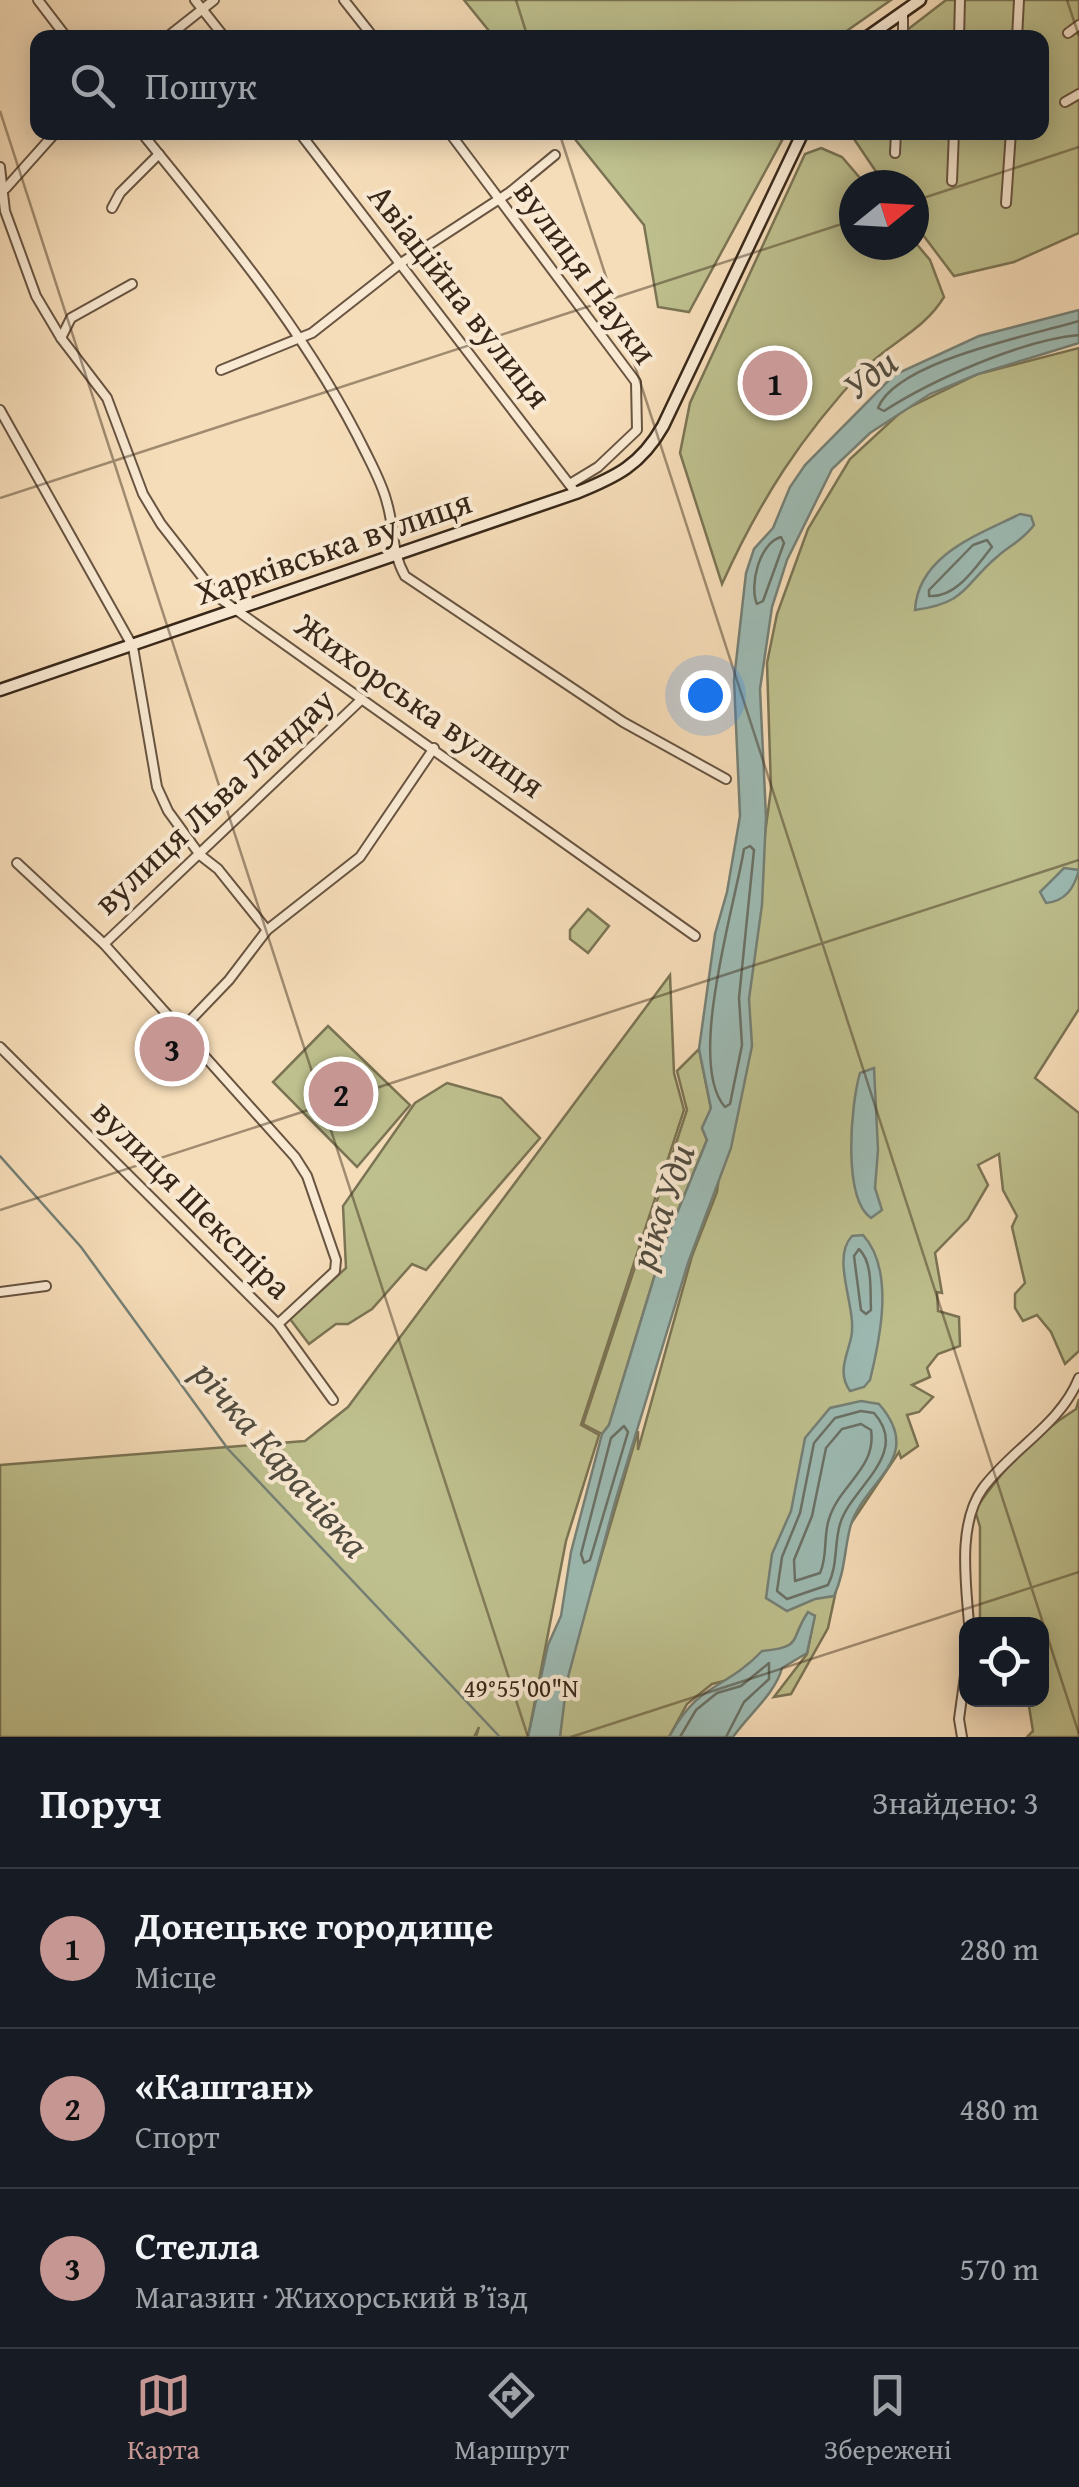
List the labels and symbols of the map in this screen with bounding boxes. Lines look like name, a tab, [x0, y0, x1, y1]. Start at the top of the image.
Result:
street label: вулиця Науки	[502, 169, 671, 375]
north arrow	[839, 170, 929, 260]
street label: Авіаційна вулиця	[356, 173, 564, 419]
water label: Уди	[830, 334, 909, 413]
pin: 1	[742, 346, 808, 420]
street label: Харківська вулиця	[188, 475, 478, 618]
street label: Жихорська вулиця	[285, 599, 555, 810]
your location	[680, 670, 731, 721]
street label: вулиця Льва Ландау	[82, 675, 346, 926]
pin: 3	[140, 1012, 204, 1086]
pin: 2	[308, 1056, 374, 1132]
street label: вулиця Шекспіра	[81, 1087, 304, 1311]
water label: ріка Уди	[613, 1136, 708, 1276]
water label: річка Карачівка	[179, 1347, 384, 1570]
text: 49°55'00"N	[464, 1670, 578, 1706]

